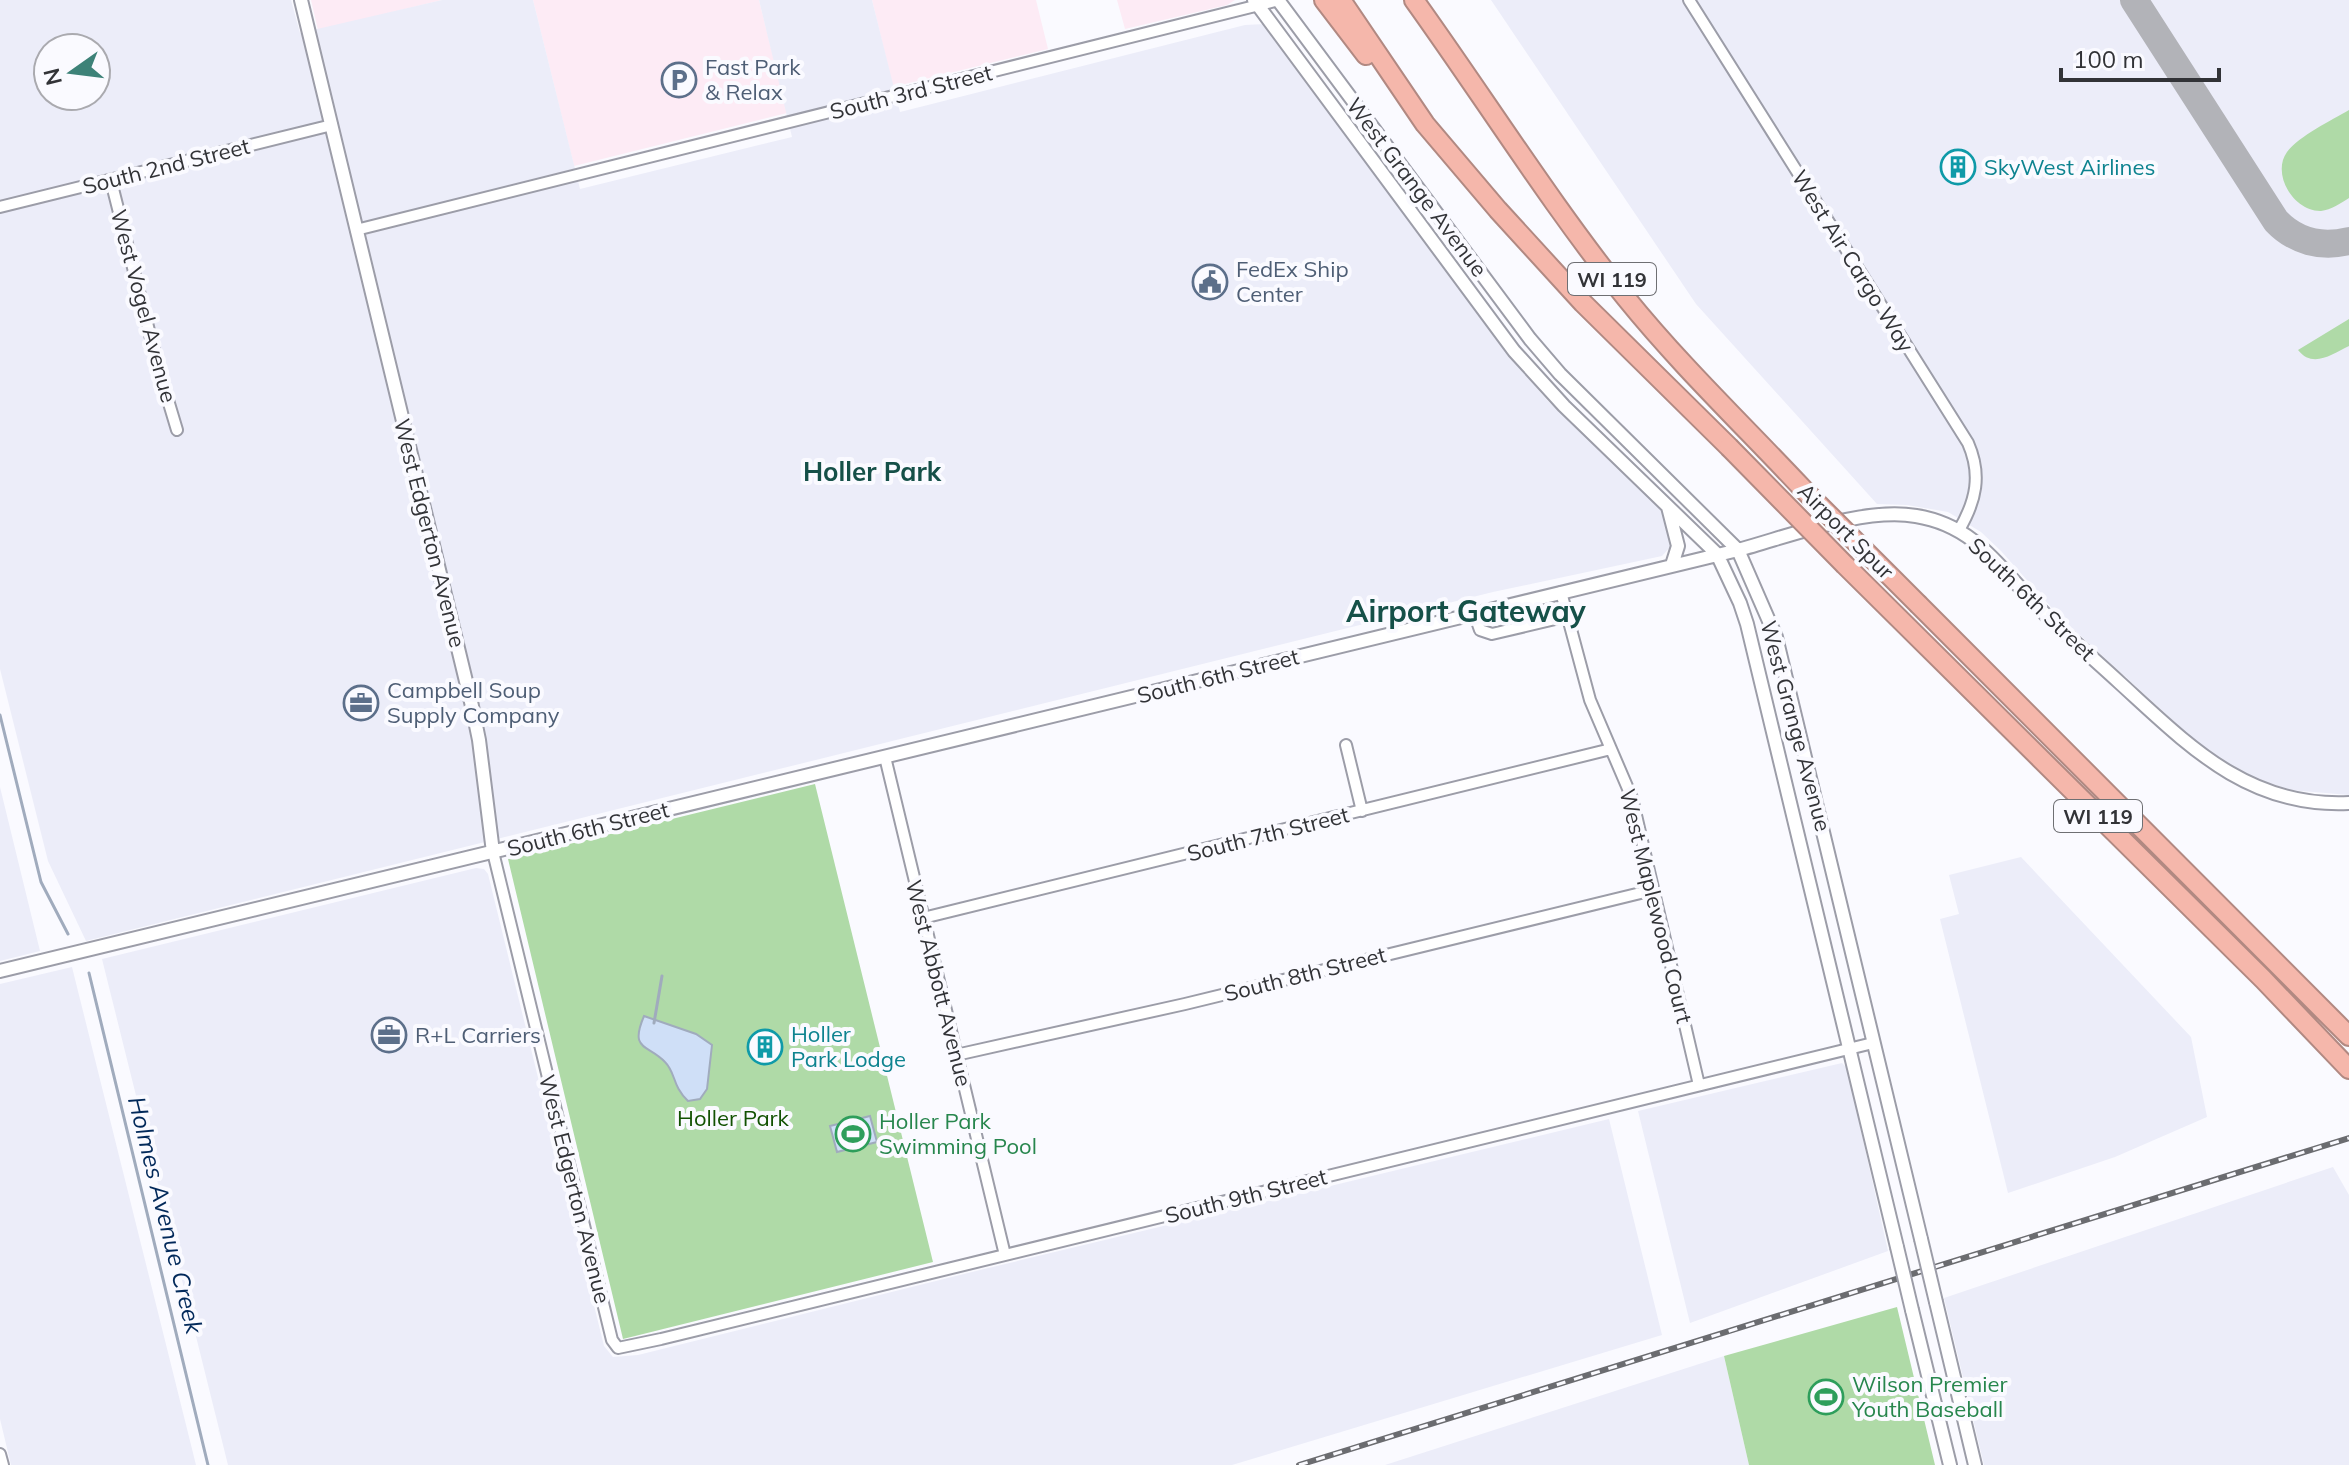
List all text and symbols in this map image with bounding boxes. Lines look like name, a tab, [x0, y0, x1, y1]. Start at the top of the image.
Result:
north arrow	[32, 32, 112, 112]
scale bar	[2061, 32, 2219, 82]
text: 100 m	[2073, 44, 2144, 74]
place label: Fast Park & Relax	[705, 53, 801, 106]
street label: South 3rd Street	[827, 58, 995, 126]
parking icon: Fast Park & Relax	[660, 61, 698, 99]
text: N	[37, 65, 68, 88]
street label: West Grange Avenue	[1341, 92, 1493, 282]
street label: South 2nd Street	[80, 132, 253, 200]
building icon: SkyWest Airlines	[1939, 148, 1977, 186]
place label: SkyWest Airlines	[1984, 153, 2155, 181]
street label: West Air Cargo Way	[1786, 165, 1921, 358]
street label: West Vogel Avenue	[105, 206, 183, 406]
place label: FedEx Ship Center	[1236, 255, 1349, 308]
public building icon: FedEx Ship Center	[1191, 263, 1229, 301]
road number: WI 119	[1568, 263, 1656, 295]
street label: West Edgerton Avenue	[388, 416, 472, 650]
district label: Holler Park	[803, 455, 942, 488]
street label: Airport Spur	[1792, 477, 1900, 585]
street label: South 6th Street	[1963, 531, 2102, 667]
district label: Airport Gateway	[1346, 592, 1587, 630]
street label: West Grange Avenue	[1754, 618, 1838, 834]
street label: South 6th Street	[1134, 642, 1302, 710]
place label: Campbell Soup Supply Company	[387, 676, 560, 729]
office icon: Campbell Soup Supply Company	[342, 684, 380, 722]
street label: West Maplewood Court	[1613, 786, 1699, 1026]
street label: South 6th Street	[504, 795, 672, 863]
street label: South 7th Street	[1184, 800, 1352, 868]
road number: WI 119	[2054, 800, 2142, 832]
street label: West Abbott Avenue	[900, 877, 978, 1089]
street label: South 8th Street	[1221, 940, 1389, 1008]
office icon: R+L Carriers	[370, 1016, 408, 1054]
place label: Holler Park Lodge	[791, 1020, 906, 1073]
place label: R+L Carriers	[415, 1021, 541, 1049]
building icon: Holler Park Lodge	[746, 1028, 784, 1066]
street label: West Edgerton Avenue	[533, 1072, 617, 1306]
water label: Holmes Avenue Creek	[122, 1093, 210, 1337]
park label: Holler Park	[677, 1104, 790, 1132]
place label: Holler Park Swimming Pool	[879, 1107, 1037, 1160]
sports icon: Holler Park Swimming Pool	[834, 1115, 872, 1153]
street label: South 9th Street	[1162, 1162, 1330, 1230]
place label: Wilson Premier Youth Baseball	[1851, 1370, 2007, 1423]
sports icon: Wilson Premier Youth Baseball	[1807, 1378, 1845, 1416]

